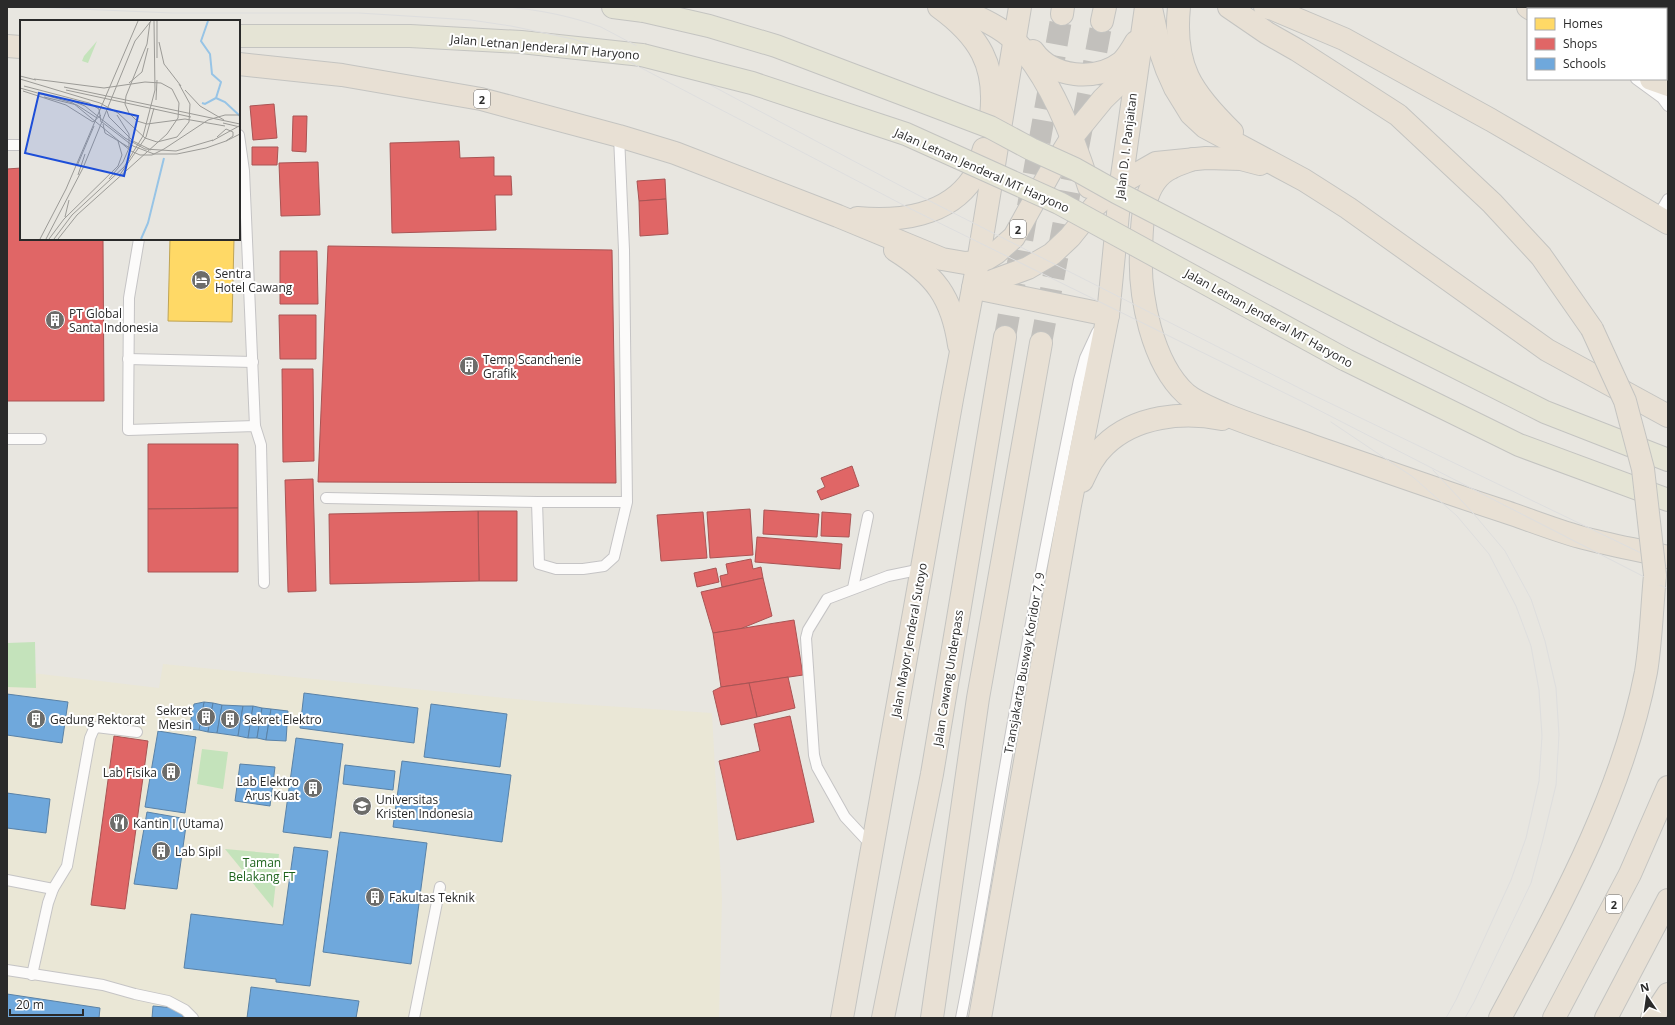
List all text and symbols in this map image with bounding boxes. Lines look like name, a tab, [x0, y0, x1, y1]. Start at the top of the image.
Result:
legend	[1527, 8, 1667, 80]
text: Homes	[1563, 15, 1603, 32]
inset map	[20, 20, 240, 240]
street label: Jalan Letnan Jenderal MT Haryono	[449, 30, 640, 64]
text: Shops	[1563, 35, 1598, 52]
text: Schools	[1563, 55, 1606, 72]
road number: 2	[474, 90, 490, 108]
street label: Jalan D. I. Panjaitan	[1111, 92, 1141, 201]
street label: Jalan Letnan Jenderal MT Haryono	[891, 123, 1072, 216]
road number: 2	[1010, 220, 1026, 238]
street label: Jalan Letnan Jenderal MT Haryono	[1181, 264, 1356, 371]
place label: Sentra Hotel Cawang	[215, 265, 293, 296]
hotel icon: Sentra Hotel Cawang	[190, 269, 212, 291]
place label: PT Global Santa Indonesia	[69, 305, 158, 336]
building icon: PT Global Santa Indonesia	[44, 309, 66, 331]
place label: Temp Scanchenie Grafik	[483, 351, 582, 382]
building icon: Temp Scanchenie Grafik	[458, 355, 480, 377]
street label: Jalan Mayor Jenderal Sutoyo	[887, 561, 931, 720]
street label: Transjakarta Busway Koridor 7, 9	[1000, 571, 1048, 755]
street label: Jalan Cawang Underpass	[929, 608, 967, 748]
place label: Sekret Mesin	[156, 702, 192, 733]
building icon: Sekret Mesin	[195, 706, 217, 728]
building icon: Gedung Rektorat	[25, 708, 47, 730]
building icon: Sekret Elektro	[219, 708, 241, 730]
place label: Gedung Rektorat	[50, 711, 145, 728]
place label: Sekret Elektro	[244, 711, 322, 728]
building icon: Lab Fisika	[160, 761, 182, 783]
place label: Lab Fisika	[103, 764, 157, 781]
place label: Lab Elektro Arus Kuat	[236, 773, 299, 804]
building icon: Lab Elektro Arus Kuat	[302, 777, 324, 799]
place label: Universitas Kristen Indonesia	[376, 791, 473, 822]
school or university icon: Universitas Kristen Indonesia	[351, 795, 373, 817]
restaurant icon: Kantin I (Utama)	[108, 812, 130, 834]
place label: Kantin I (Utama)	[133, 815, 224, 832]
building icon: Lab Sipil	[150, 840, 172, 862]
place label: Lab Sipil	[175, 843, 221, 860]
park label: Taman Belakang FT	[229, 854, 296, 885]
building icon: Fakultas Teknik	[364, 886, 386, 908]
place label: Fakultas Teknik	[389, 889, 475, 906]
road number: 2	[1606, 895, 1622, 913]
north arrow	[1627, 977, 1667, 1017]
text: N	[1639, 978, 1651, 995]
scale bar	[10, 991, 83, 1017]
text: 20 m	[16, 996, 44, 1013]

